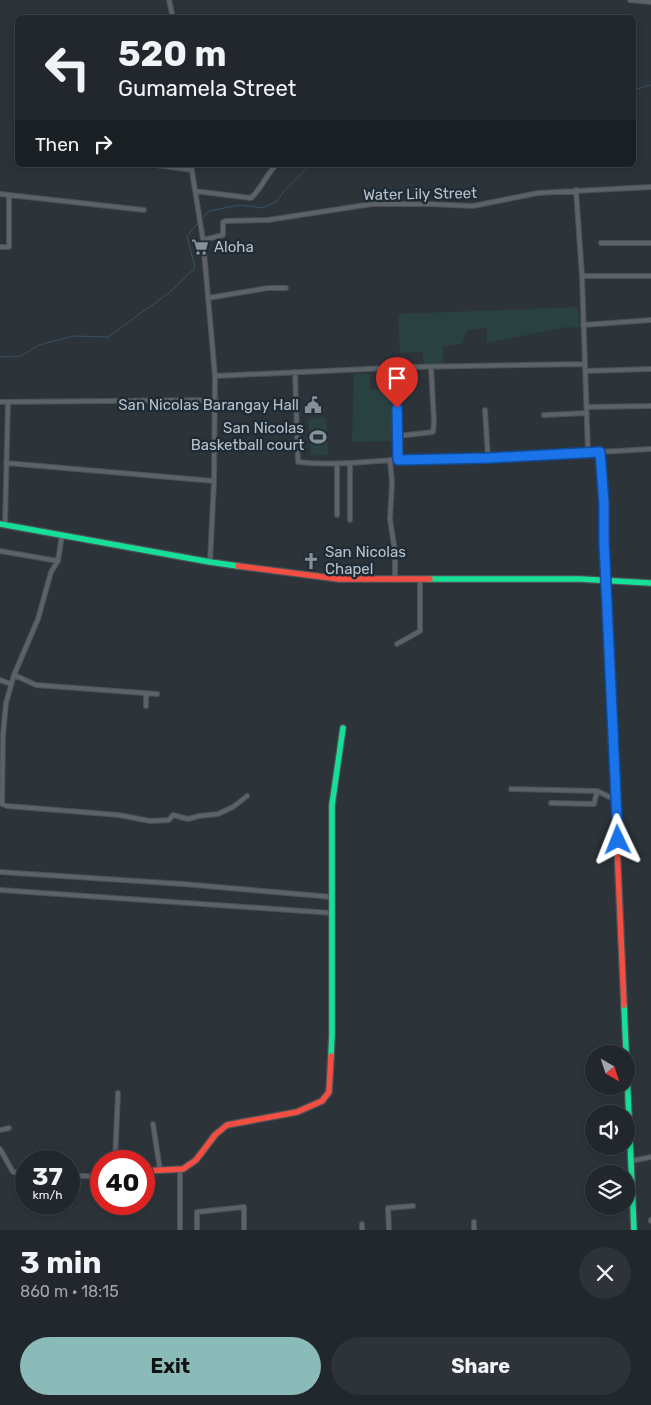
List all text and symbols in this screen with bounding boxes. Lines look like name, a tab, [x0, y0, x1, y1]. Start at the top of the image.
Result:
text: 520 m	[118, 33, 227, 75]
icon: left	[35, 35, 100, 100]
text: Gumamela Street	[118, 75, 296, 102]
icon: right	[89, 130, 117, 158]
text: Then	[35, 133, 79, 156]
street label: Water Lily Street	[363, 184, 477, 204]
supermarket icon: Aloha	[190, 237, 210, 257]
place label: Aloha	[214, 238, 254, 256]
pin	[376, 357, 418, 408]
icon: arrive	[383, 364, 411, 392]
public building icon: San Nicolas Barangay Hall	[303, 395, 323, 415]
place label: San Nicolas Barangay Hall	[118, 396, 299, 414]
place label: San Nicolas Basketball court	[191, 419, 304, 454]
sports icon: San Nicolas Basketball court	[308, 427, 328, 447]
place label: San Nicolas Chapel	[325, 543, 406, 578]
church icon: San Nicolas Chapel	[301, 551, 321, 571]
position arrow	[591, 813, 643, 865]
north arrow	[585, 1045, 635, 1095]
map controls	[585, 1045, 635, 1215]
button: sound	[585, 1105, 635, 1155]
speed limit sign: 40	[90, 1150, 155, 1215]
text: 37	[32, 1162, 63, 1191]
button: layers	[585, 1165, 635, 1215]
text: km/h	[33, 1188, 62, 1202]
text: 3 min	[20, 1245, 102, 1281]
button: close	[579, 1247, 631, 1299]
text: 860 m · 18:15	[20, 1282, 119, 1301]
button: Exit	[20, 1337, 321, 1395]
button: Share	[331, 1337, 631, 1395]

